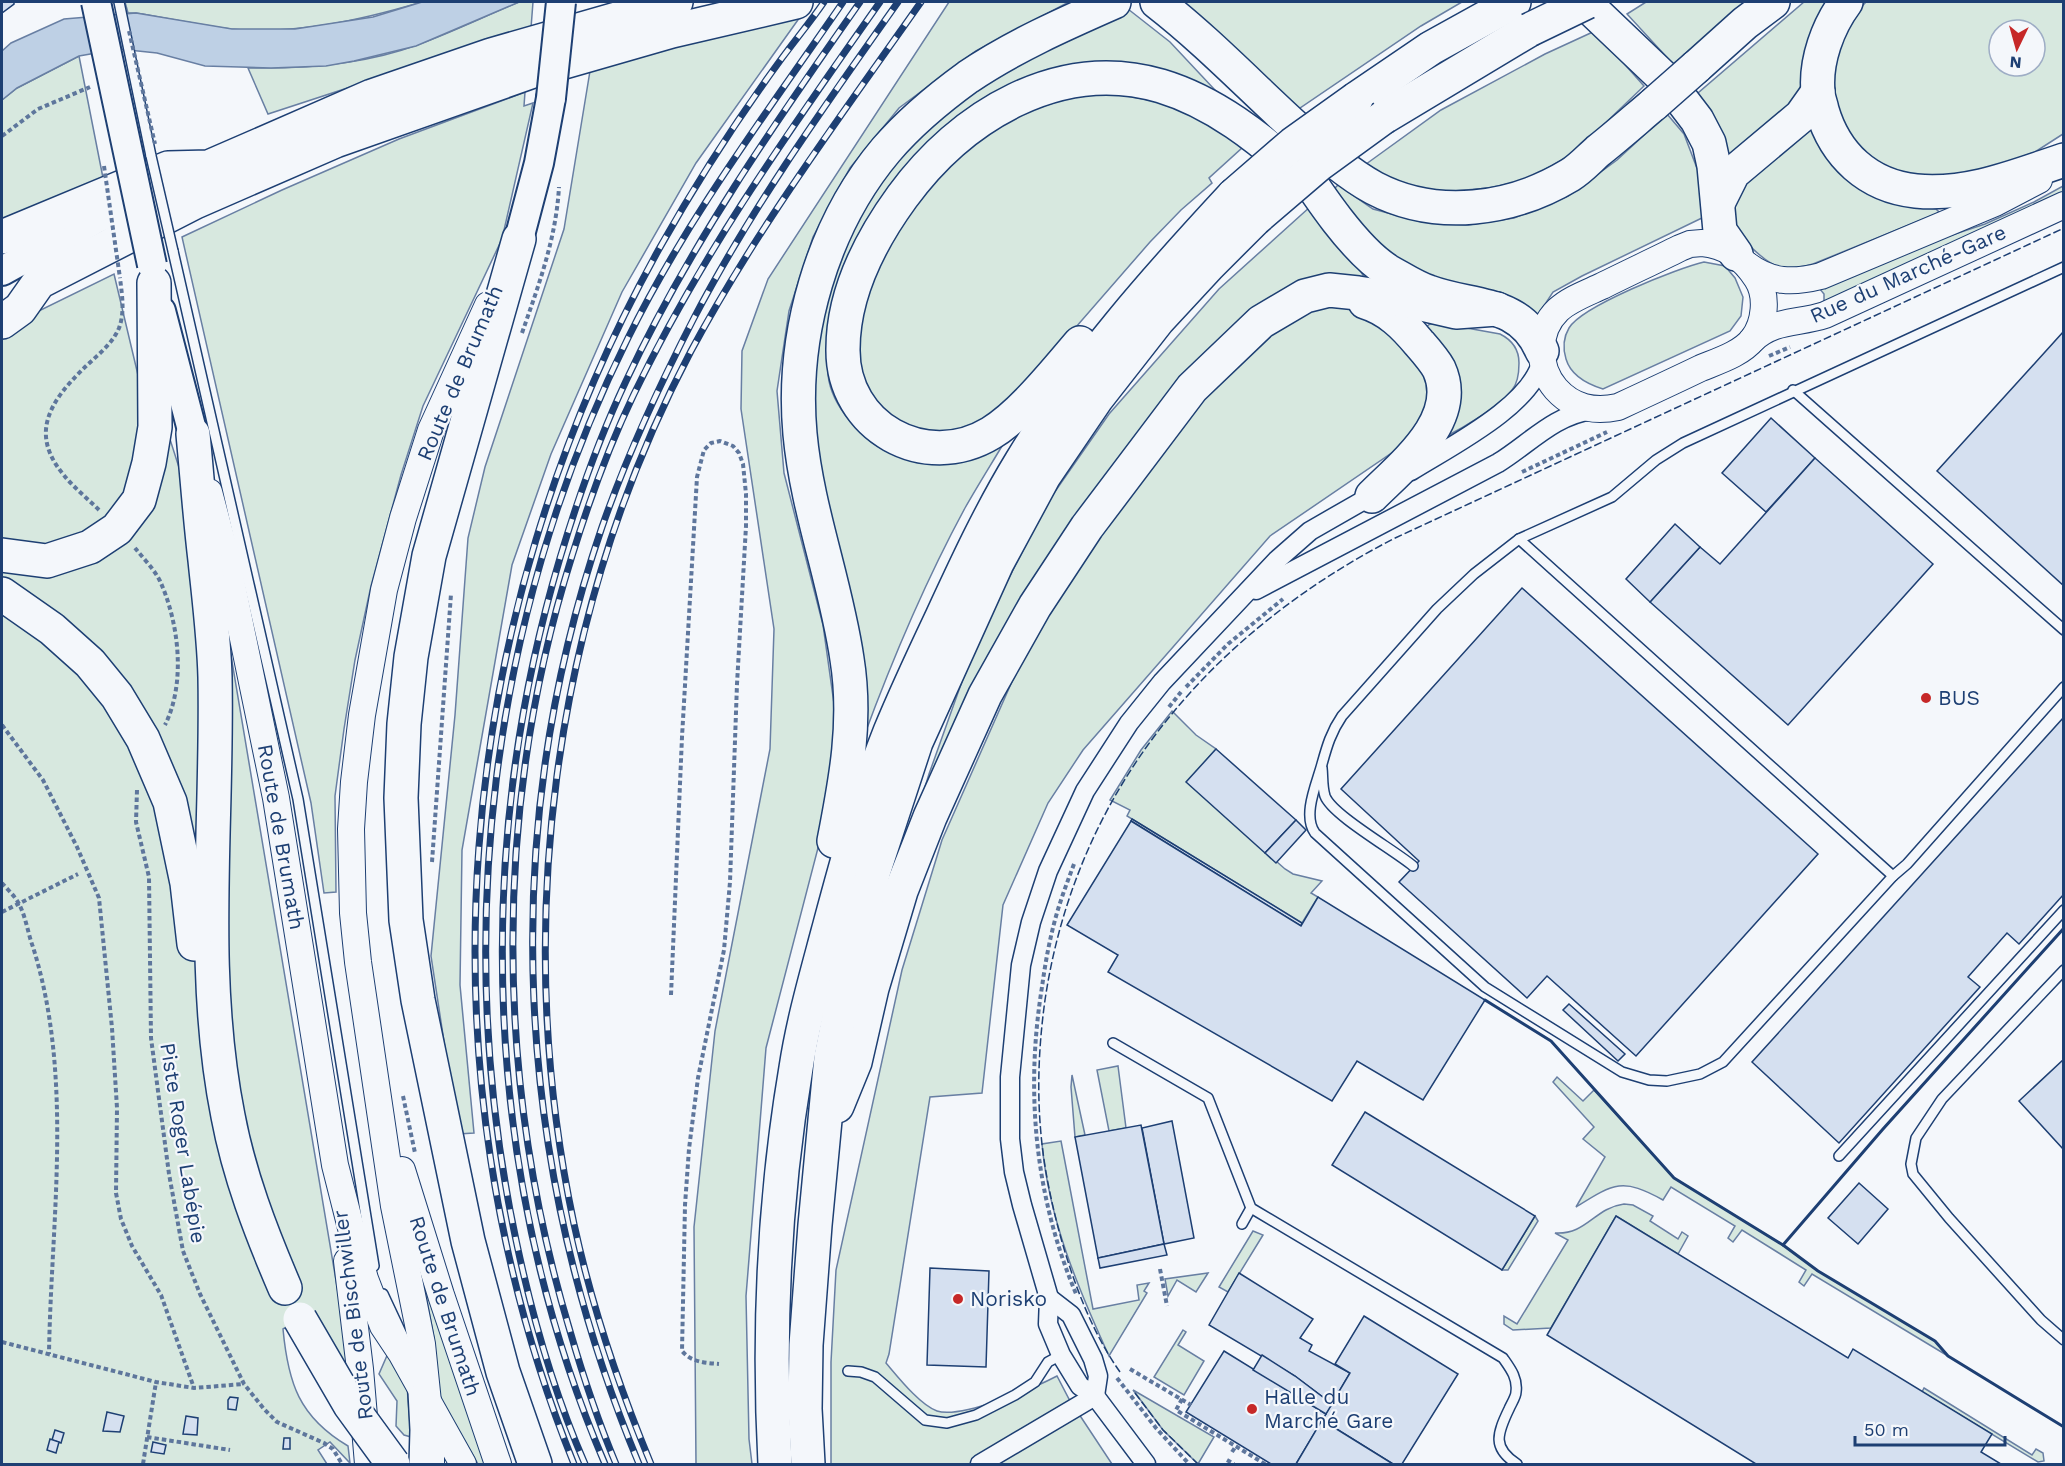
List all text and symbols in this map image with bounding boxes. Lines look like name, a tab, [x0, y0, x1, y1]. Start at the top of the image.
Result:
north arrow	[1987, 18, 2047, 78]
text: N	[2009, 52, 2022, 72]
street label: Rue du Marché-Gare	[1806, 219, 2010, 328]
street label: Route de Brumath	[411, 281, 508, 464]
place label: BUS	[1938, 685, 1980, 710]
marker: BUS	[1919, 691, 1933, 705]
street label: Route de Brumath	[253, 742, 310, 932]
street label: Piste Roger Labépie	[155, 1041, 212, 1245]
street label: Route de Bischwiller	[327, 1208, 378, 1421]
street label: Route de Brumath	[405, 1212, 486, 1399]
place label: Norisko	[970, 1286, 1047, 1311]
marker: Norisko	[951, 1292, 965, 1306]
place label: Halle du Marché Gare	[1264, 1384, 1393, 1433]
marker: Halle du Marché Gare	[1245, 1402, 1259, 1416]
scale bar	[1855, 1409, 2005, 1447]
text: 50 m	[1864, 1419, 1909, 1440]

